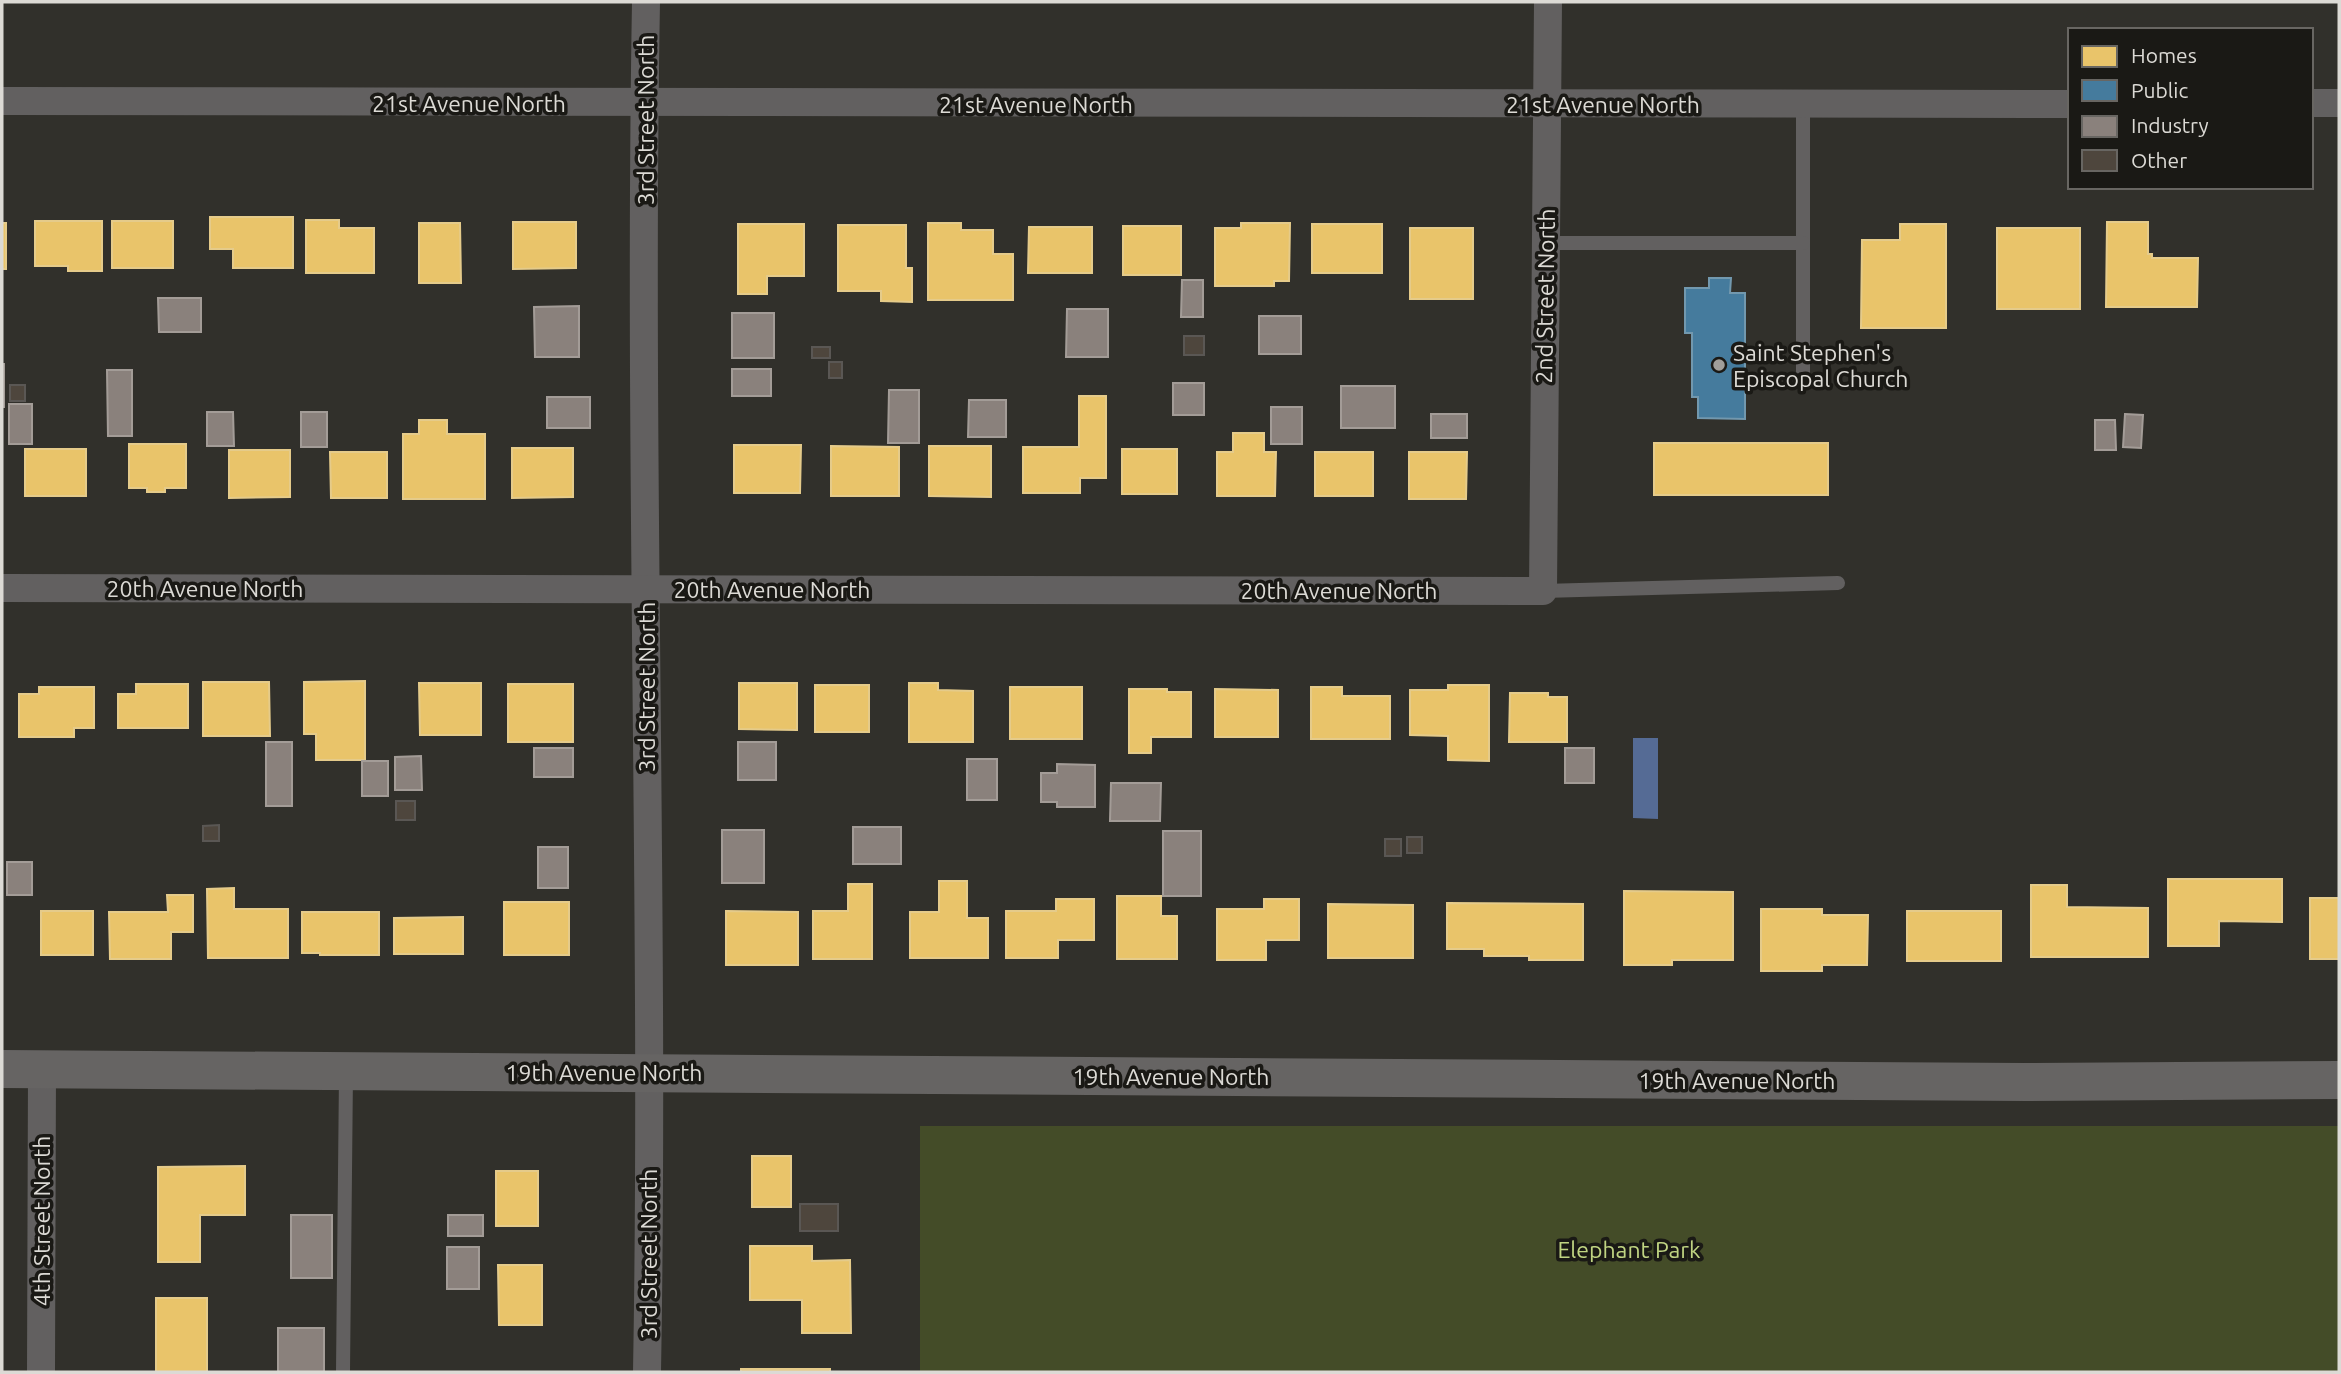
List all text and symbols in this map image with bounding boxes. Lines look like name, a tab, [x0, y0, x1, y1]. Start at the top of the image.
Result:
legend	[2068, 28, 2313, 189]
street label: 3rd Street North	[633, 35, 658, 205]
text: Homes	[2131, 43, 2197, 67]
text: Public	[2131, 78, 2188, 102]
street label: 21st Avenue North	[372, 91, 566, 116]
street label: 21st Avenue North	[939, 92, 1133, 117]
street label: 21st Avenue North	[1506, 92, 1700, 117]
text: Industry	[2131, 113, 2209, 137]
text: Other	[2131, 148, 2187, 172]
street label: 2nd Street North	[1531, 208, 1559, 384]
place label: Saint Stephen's Episcopal Church	[1733, 340, 1908, 391]
marker: Saint Stephen's Episcopal Church	[1711, 357, 1727, 373]
street label: 20th Avenue North	[107, 576, 303, 601]
street label: 20th Avenue North	[674, 577, 870, 602]
street label: 20th Avenue North	[1241, 578, 1437, 603]
street label: 3rd Street North	[634, 602, 659, 772]
street label: 19th Avenue North	[506, 1060, 702, 1085]
street label: 19th Avenue North	[1073, 1064, 1269, 1089]
street label: 19th Avenue North	[1639, 1068, 1835, 1093]
street label: 4th Street North	[29, 1136, 54, 1306]
street label: 3rd Street North	[636, 1169, 661, 1339]
park label: Elephant Park	[1557, 1237, 1701, 1262]

